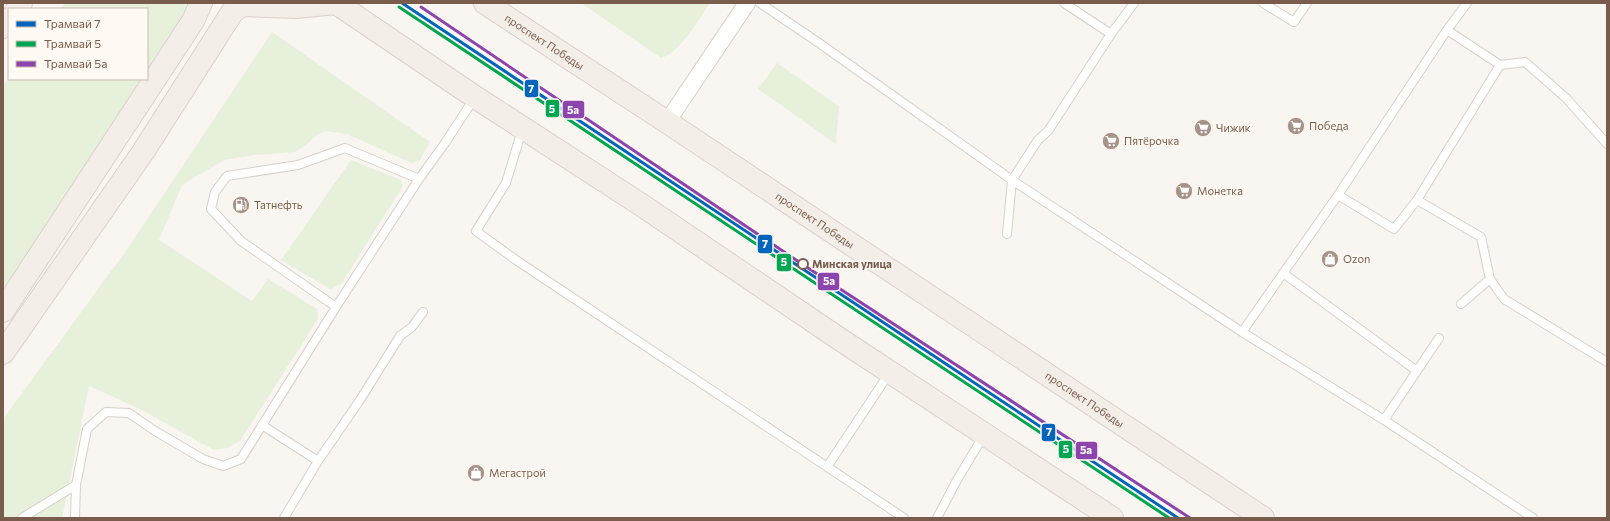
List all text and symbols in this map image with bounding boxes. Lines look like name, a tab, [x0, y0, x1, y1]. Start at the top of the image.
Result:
legend	[8, 8, 148, 80]
street label: проспект Победы	[503, 11, 587, 72]
text: Трамвай 7	[44, 16, 101, 30]
text: Трамвай 5	[44, 36, 101, 50]
text: Трамвай 5а	[44, 56, 107, 70]
line badge: 7	[524, 79, 539, 98]
text: 7	[528, 82, 534, 95]
line badge: 5	[545, 99, 560, 118]
line badge: 5а	[562, 100, 585, 119]
text: 5	[549, 102, 555, 115]
text: 5а	[567, 103, 579, 116]
supermarket icon: Победа	[1286, 116, 1306, 136]
supermarket icon: Чижик	[1193, 118, 1213, 138]
place label: Победа	[1309, 119, 1348, 132]
place label: Чижик	[1216, 121, 1251, 134]
supermarket icon: Пятёрочка	[1101, 131, 1121, 151]
place label: Пятёрочка	[1124, 134, 1179, 147]
supermarket icon: Монетка	[1174, 181, 1194, 201]
place label: Монетка	[1197, 184, 1243, 197]
street label: проспект Победы	[773, 189, 857, 251]
fuel station icon: Татнефть	[231, 195, 251, 215]
place label: Татнефть	[254, 198, 303, 211]
line badge: 7	[757, 234, 773, 254]
text: 7	[762, 237, 768, 250]
shop icon: Ozon	[1320, 249, 1340, 269]
place label: Ozon	[1343, 252, 1370, 265]
line badge: 5	[776, 253, 792, 272]
text: 5	[781, 255, 787, 268]
place label: Минская улица	[812, 257, 892, 270]
marker: Минская улица	[797, 258, 809, 270]
line badge: 5а	[817, 272, 840, 291]
text: 5а	[823, 274, 835, 287]
street label: проспект Победы	[1043, 368, 1127, 430]
line badge: 7	[1041, 423, 1056, 442]
text: 7	[1046, 425, 1052, 438]
line badge: 5	[1058, 440, 1073, 459]
line badge: 5а	[1075, 441, 1098, 460]
text: 5	[1063, 442, 1069, 455]
text: 5а	[1080, 443, 1092, 456]
shop icon: Мегастрой	[466, 463, 486, 483]
place label: Мегастрой	[489, 466, 546, 479]

